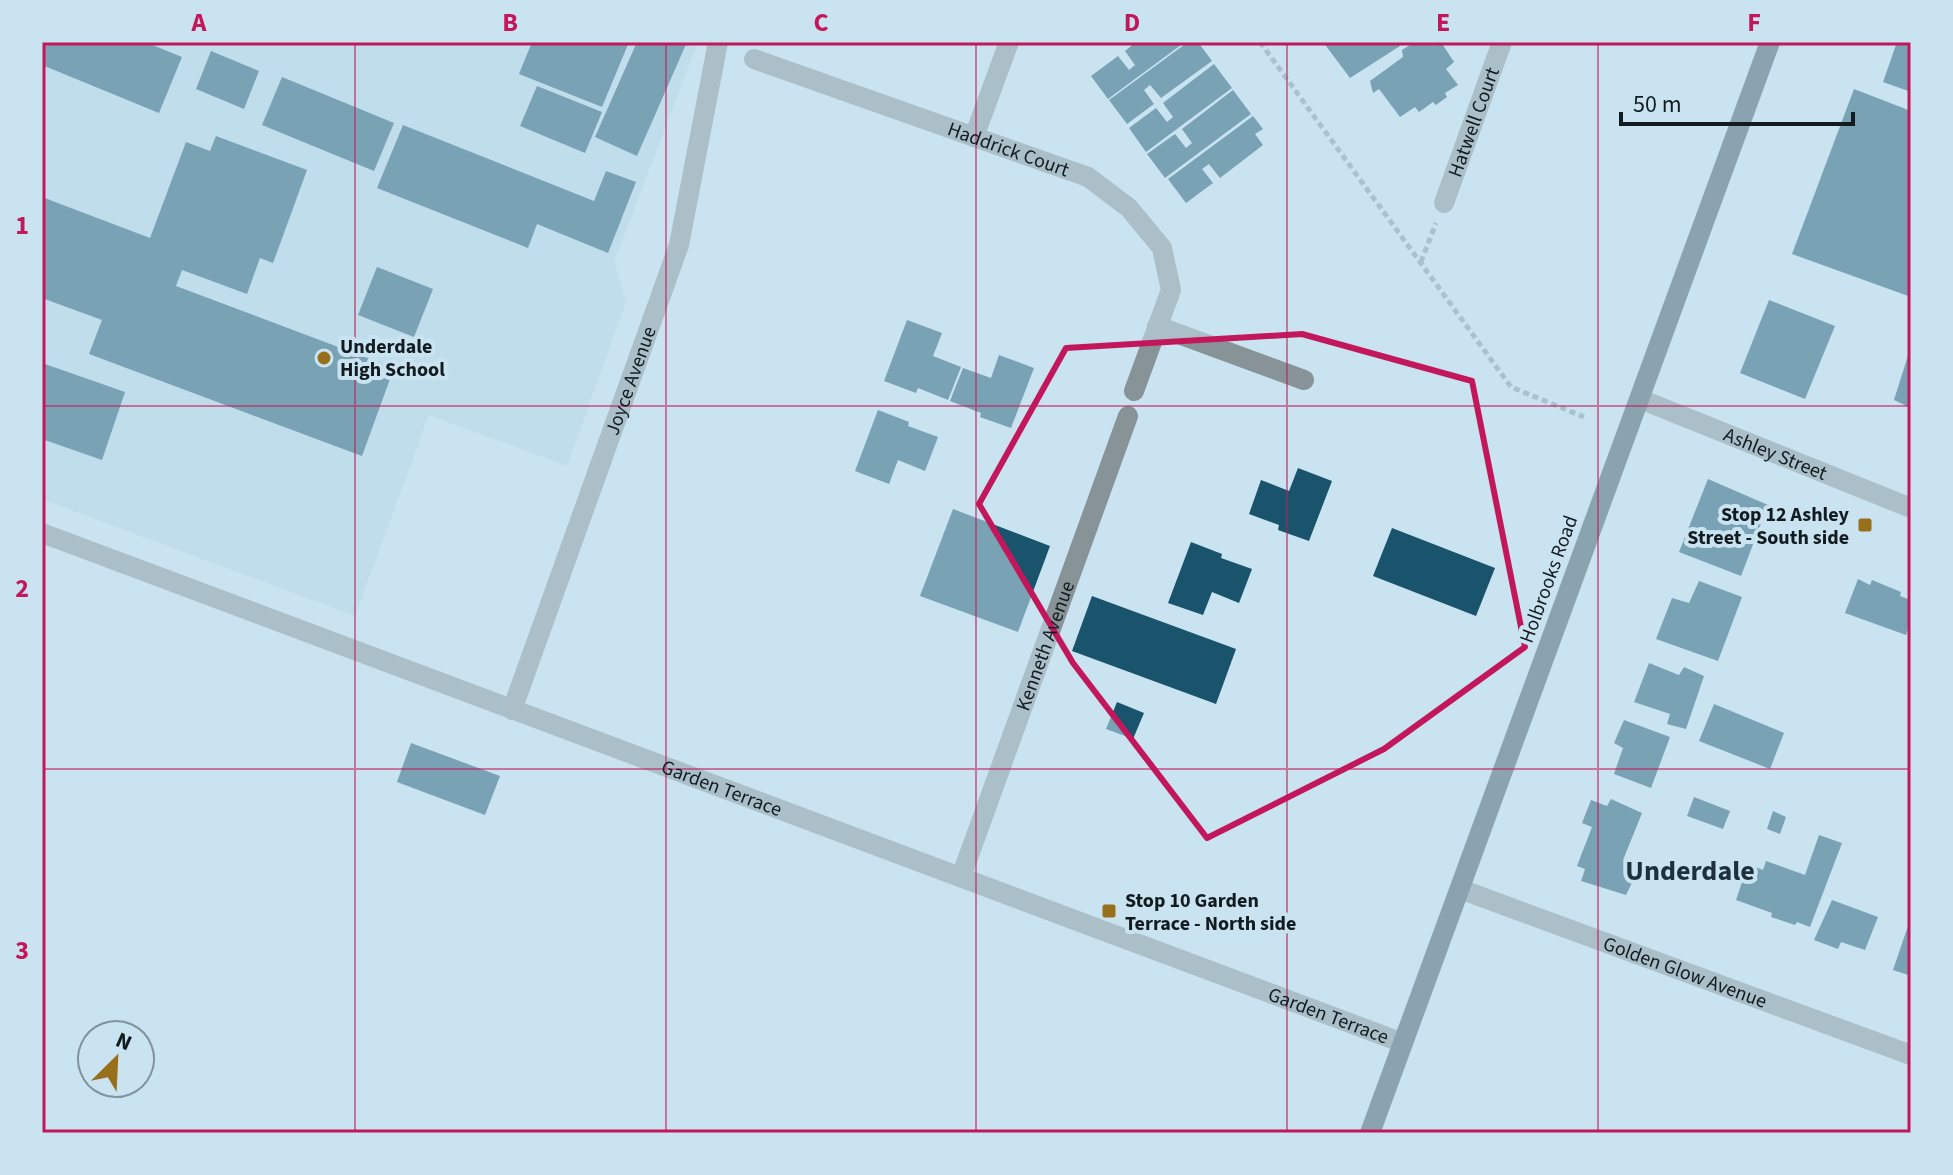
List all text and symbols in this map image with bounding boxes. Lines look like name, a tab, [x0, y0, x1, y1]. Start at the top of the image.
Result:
text: A	[191, 4, 208, 41]
text: B	[502, 4, 518, 41]
text: C	[813, 4, 829, 41]
text: D	[1124, 4, 1140, 41]
text: E	[1436, 4, 1450, 41]
text: F	[1747, 4, 1761, 41]
street label: Hatwell Court	[1441, 63, 1507, 181]
scale bar	[1621, 76, 1853, 126]
text: 50 m	[1633, 87, 1682, 122]
street label: Haddrick Court	[944, 116, 1073, 184]
text: 1	[15, 207, 29, 244]
street label: Joyce Avenue	[599, 323, 664, 439]
place label: Underdale High School	[340, 333, 445, 384]
marker: Underdale High School	[315, 349, 333, 367]
street label: Ashley Street	[1719, 421, 1831, 488]
place label: Stop 12 Ashley Street - South side	[1687, 501, 1850, 552]
street label: Holbrooks Road	[1513, 512, 1585, 647]
marker: Stop 12 Ashley Street - South side	[1856, 516, 1874, 534]
text: 2	[15, 570, 29, 607]
street label: Kenneth Avenue	[1009, 577, 1082, 715]
street label: Garden Terrace	[657, 753, 786, 824]
district label: Underdale	[1625, 851, 1755, 891]
place label: Stop 10 Garden Terrace - North side	[1125, 887, 1296, 938]
marker: Stop 10 Garden Terrace - North side	[1100, 902, 1118, 920]
street label: Golden Glow Avenue	[1599, 930, 1771, 1016]
text: 3	[15, 932, 29, 969]
street label: Garden Terrace	[1264, 981, 1393, 1051]
north arrow	[76, 1019, 156, 1099]
text: N	[111, 1024, 137, 1059]

